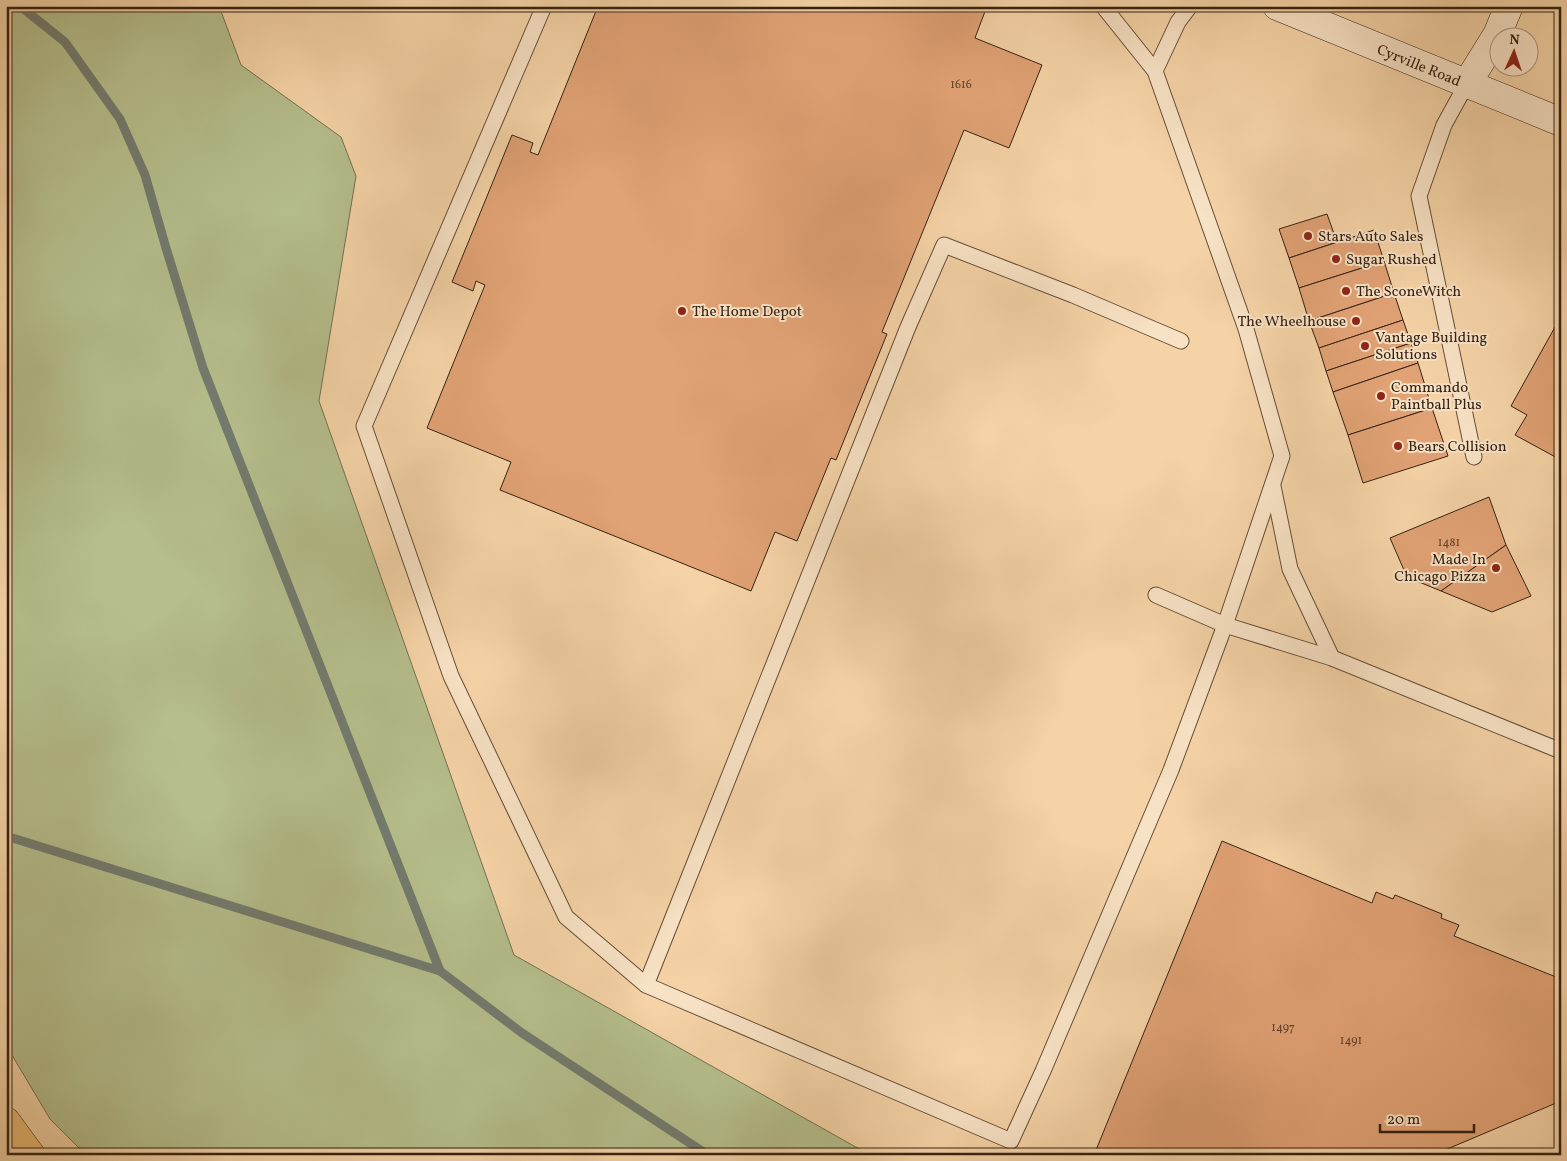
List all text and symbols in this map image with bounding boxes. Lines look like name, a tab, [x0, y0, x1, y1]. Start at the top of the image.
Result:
north arrow	[1490, 28, 1540, 78]
text: N	[1509, 31, 1520, 50]
street label: Cyrville Road	[1373, 40, 1464, 93]
house number: 1616	[950, 77, 972, 93]
place label: Stars Auto Sales	[1318, 227, 1423, 248]
marker: Stars Auto Sales	[1302, 230, 1314, 242]
place label: Sugar Rushed	[1346, 250, 1437, 271]
marker: Sugar Rushed	[1330, 253, 1342, 265]
place label: The SconeWitch	[1356, 282, 1461, 303]
marker: The SconeWitch	[1340, 285, 1352, 297]
place label: The Home Depot	[692, 302, 802, 323]
marker: The Home Depot	[676, 305, 688, 317]
place label: The Wheelhouse	[1237, 312, 1346, 333]
marker: The Wheelhouse	[1350, 315, 1362, 327]
place label: Vantage Building Solutions	[1375, 328, 1488, 366]
marker: Vantage Building Solutions	[1359, 340, 1371, 352]
place label: Commando Paintball Plus	[1391, 378, 1482, 416]
marker: Commando Paintball Plus	[1375, 390, 1387, 402]
place label: Bears Collision	[1408, 437, 1507, 458]
marker: Bears Collision	[1392, 440, 1404, 452]
house number: 1481	[1438, 535, 1460, 551]
place label: Made In Chicago Pizza	[1394, 550, 1486, 588]
marker: Made In Chicago Pizza	[1490, 562, 1502, 574]
house number: 1497	[1271, 1020, 1295, 1036]
house number: 1491	[1340, 1033, 1362, 1049]
scale bar	[1380, 1101, 1473, 1133]
text: 20 m	[1387, 1110, 1420, 1131]

